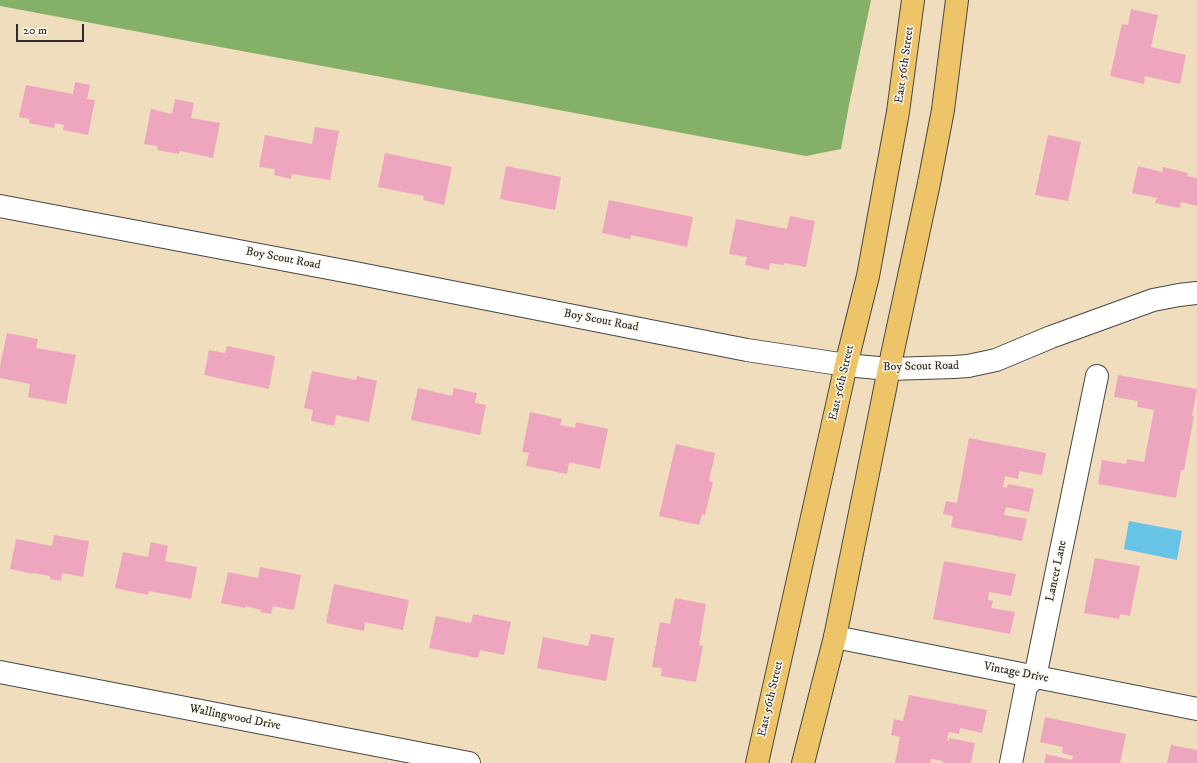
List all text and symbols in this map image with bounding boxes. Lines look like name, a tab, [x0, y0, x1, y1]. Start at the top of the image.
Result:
scale bar	[18, 16, 86, 42]
text: 20 m	[23, 23, 47, 38]
street label: East 56th Street	[892, 26, 918, 104]
street label: Boy Scout Road	[244, 245, 322, 273]
street label: Boy Scout Road	[562, 307, 640, 335]
street label: East 56th Street	[826, 344, 858, 422]
street label: Boy Scout Road	[883, 359, 959, 375]
street label: Lancer Lane	[1044, 539, 1070, 603]
street label: East 56th Street	[755, 660, 787, 738]
street label: Vintage Drive	[982, 660, 1050, 686]
street label: Wallingwood Drive	[188, 702, 282, 734]

